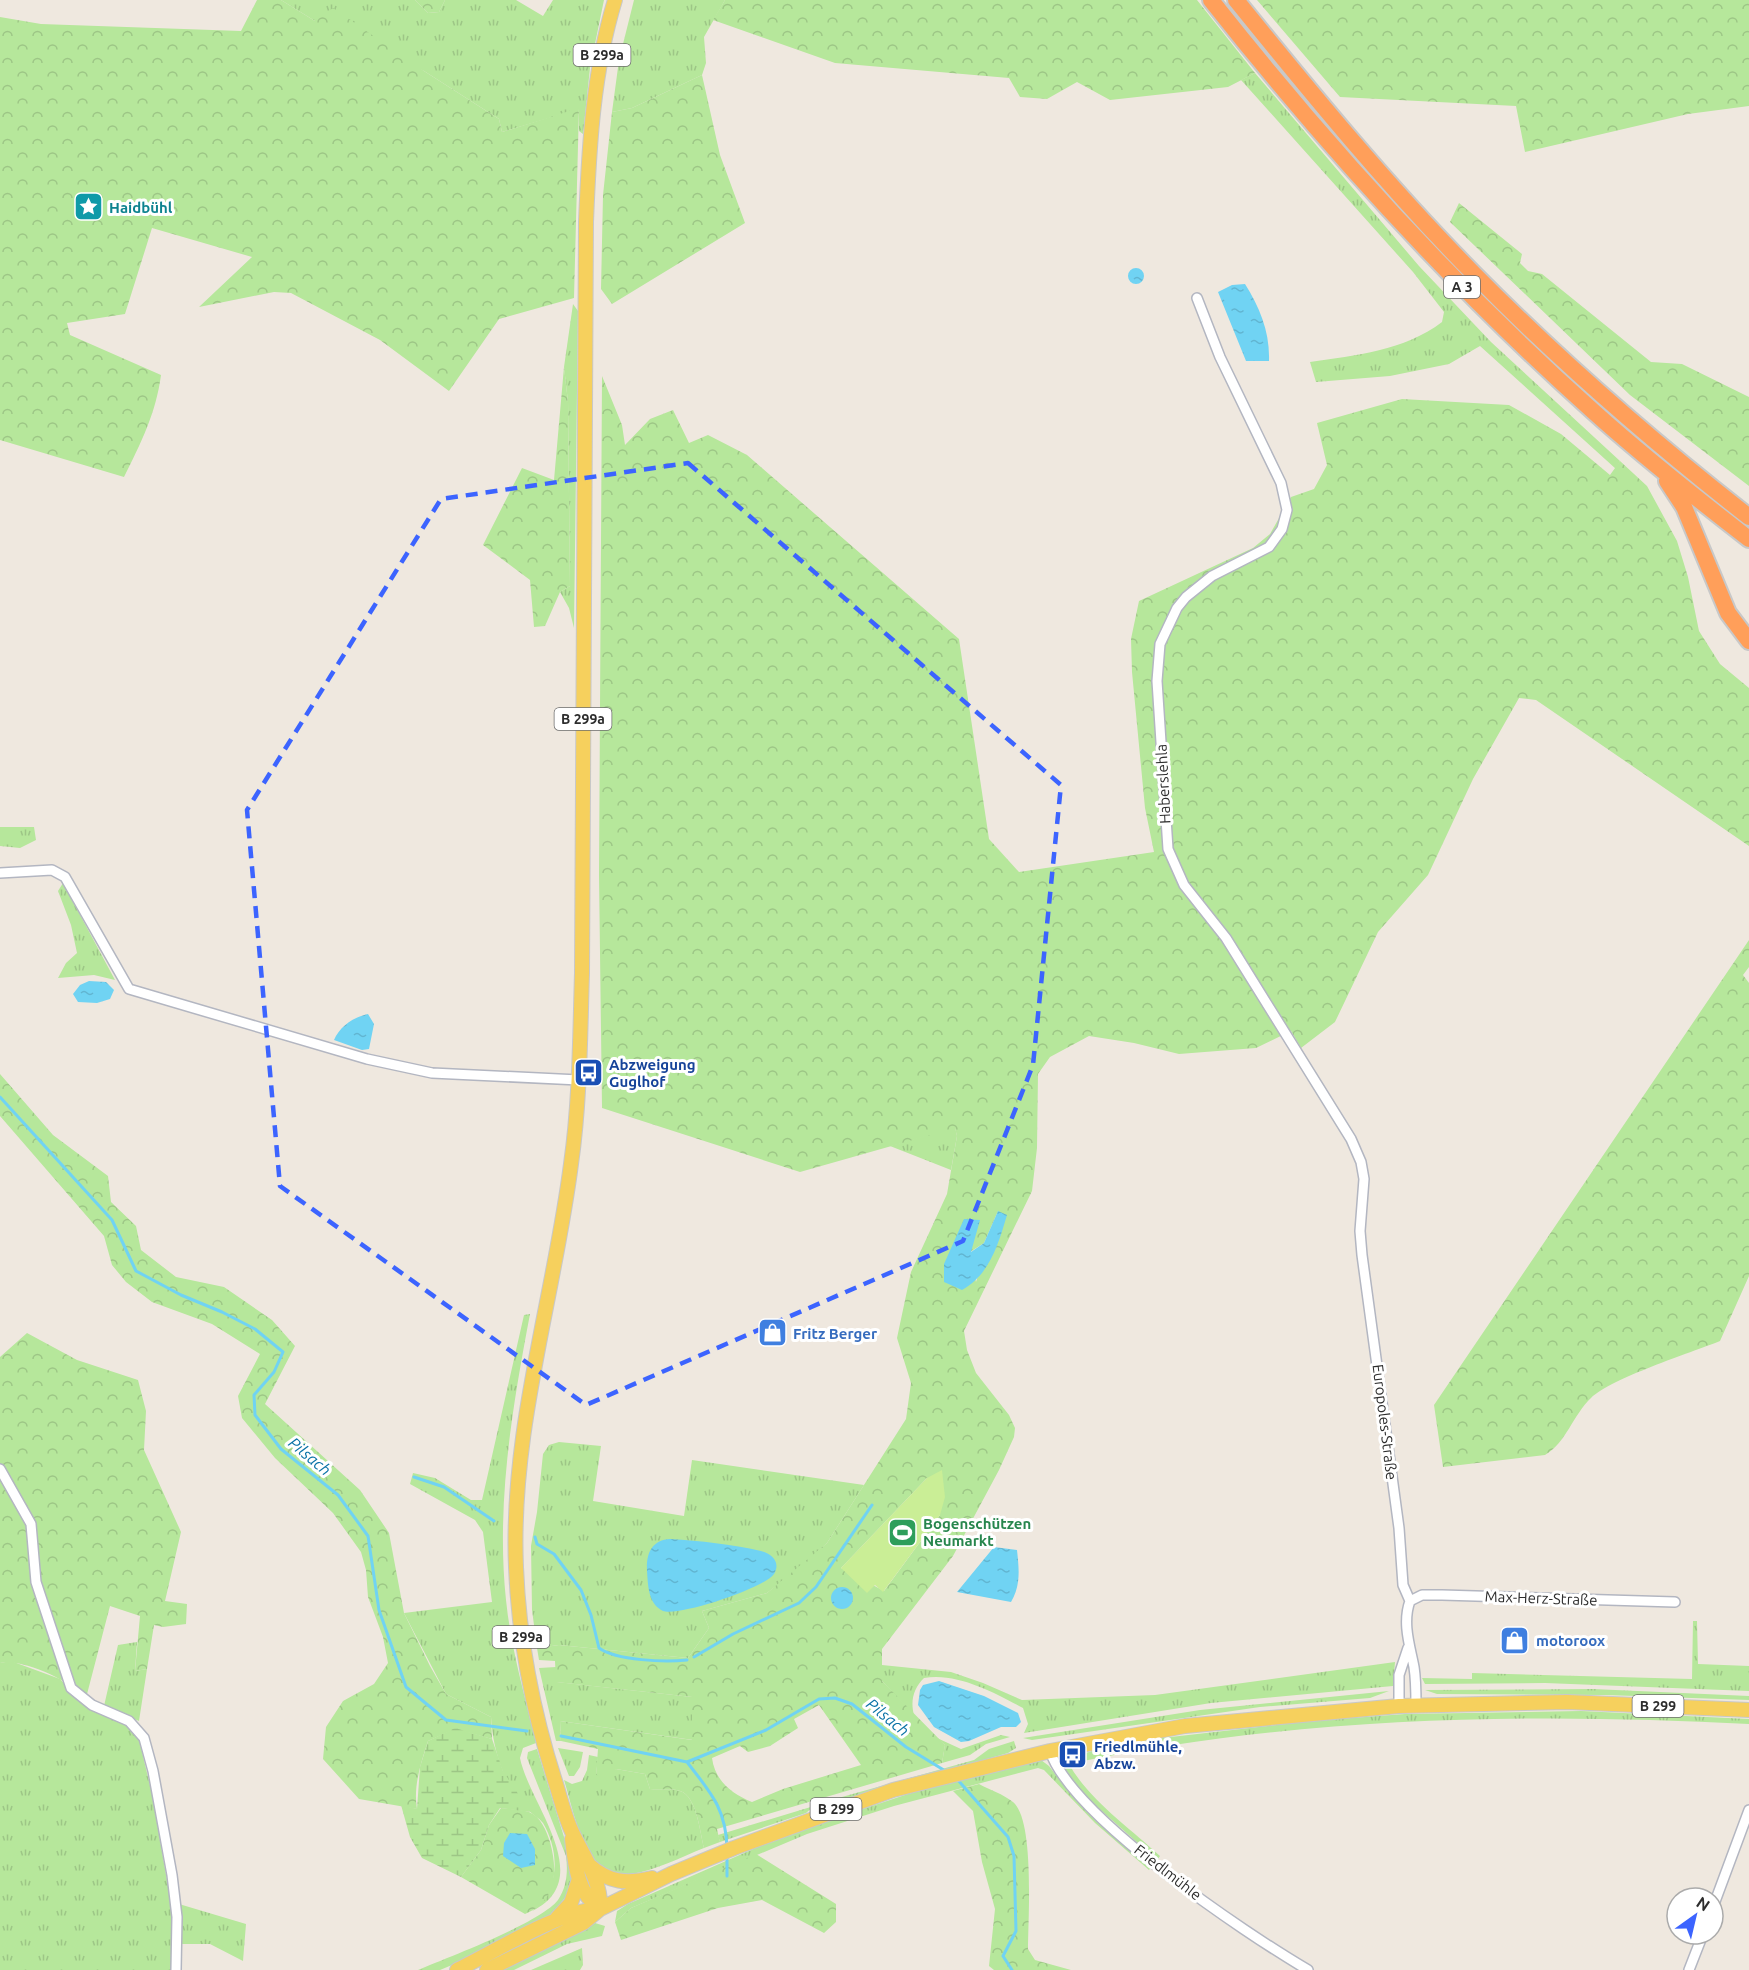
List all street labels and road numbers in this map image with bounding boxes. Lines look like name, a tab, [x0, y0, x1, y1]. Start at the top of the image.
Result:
road number: B 299a	[574, 44, 630, 66]
road number: A 3	[1444, 276, 1480, 298]
road number: B 299a	[554, 708, 612, 730]
street label: Haberslehla	[1152, 744, 1174, 824]
street label: Europoles-Straße	[1369, 1363, 1401, 1481]
street label: Max-Herz-Straße	[1484, 1588, 1598, 1608]
road number: B 299a	[492, 1626, 550, 1648]
road number: B 299	[1632, 1695, 1684, 1717]
road number: B 299	[810, 1798, 862, 1820]
street label: Friedlmühle	[1131, 1841, 1205, 1903]

